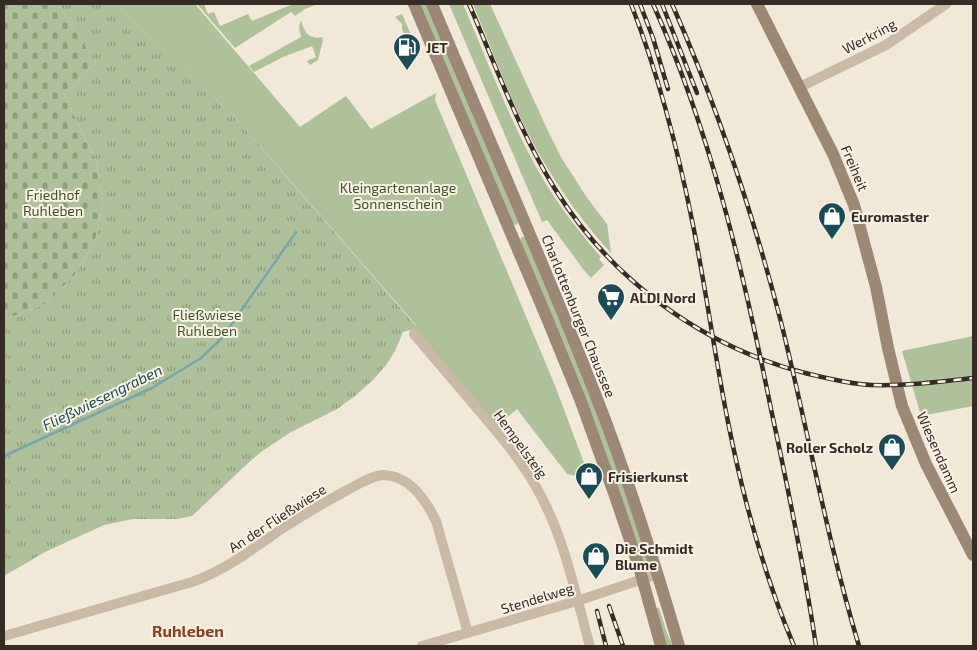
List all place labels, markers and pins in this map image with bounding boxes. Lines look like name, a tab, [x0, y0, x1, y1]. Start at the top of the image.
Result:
fuel station icon: JET	[392, 32, 422, 71]
place label: JET	[426, 39, 448, 56]
shop icon: Euromaster	[817, 201, 847, 240]
place label: Euromaster	[851, 208, 929, 225]
supermarket icon: ALDI Nord	[596, 282, 626, 321]
place label: ALDI Nord	[630, 289, 696, 306]
shop icon: Roller Scholz	[877, 432, 907, 471]
place label: Roller Scholz	[786, 439, 873, 456]
shop icon: Frisierkunst	[574, 461, 604, 500]
place label: Frisierkunst	[608, 468, 689, 485]
place label: Die Schmidt Blume	[615, 540, 694, 573]
shop icon: Die Schmidt Blume	[581, 541, 611, 580]

